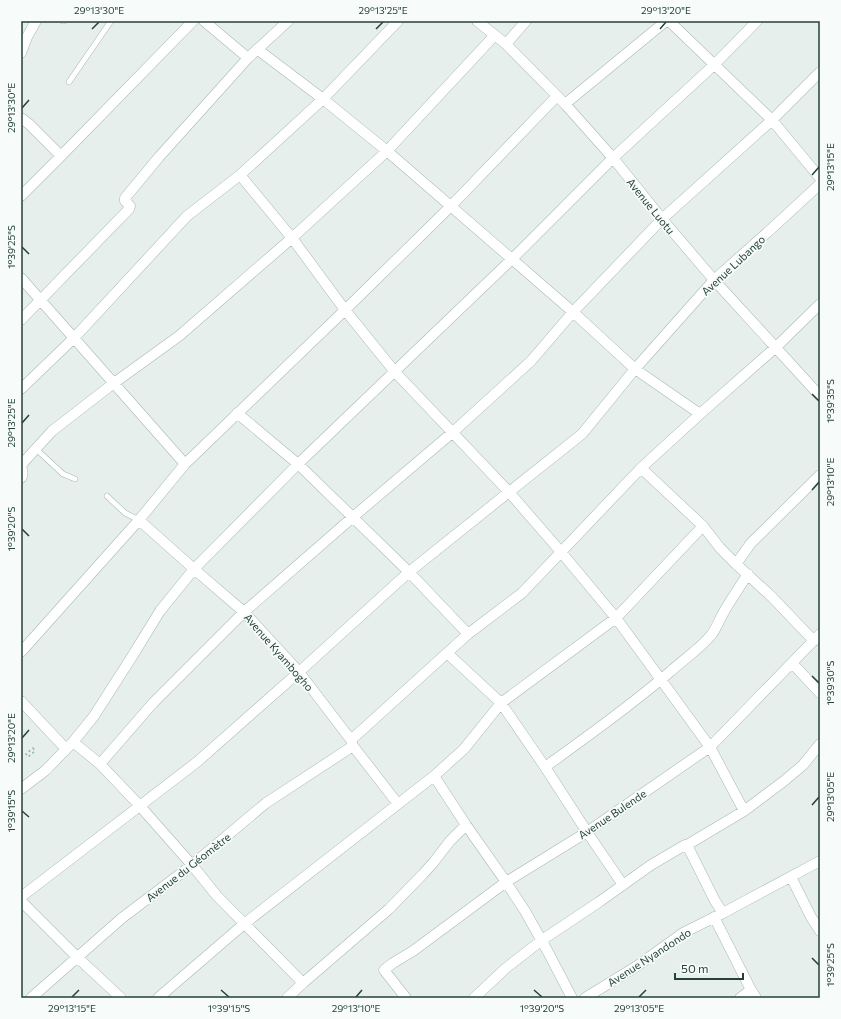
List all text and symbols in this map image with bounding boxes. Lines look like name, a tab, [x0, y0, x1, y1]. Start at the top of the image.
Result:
text: 29°13'30"E	[74, 4, 124, 16]
text: 29°13'25"E	[358, 4, 408, 16]
text: 29°13'20"E	[641, 4, 691, 16]
text: 29°13'30"E	[5, 83, 17, 133]
text: 29°13'15"E	[824, 143, 836, 191]
street label: Avenue Luotu	[624, 175, 678, 237]
text: 1°39'25"S	[5, 225, 17, 269]
street label: Avenue Lubango	[699, 232, 768, 298]
text: 1°39'35"S	[824, 379, 836, 423]
text: 29°13'25"E	[5, 398, 17, 448]
text: 29°13'10"E	[824, 458, 836, 506]
text: 1°39'20"S	[5, 507, 17, 551]
street label: Avenue Kyambogho	[242, 611, 317, 694]
text: 1°39'30"S	[824, 661, 836, 705]
text: 29°13'20"E	[5, 713, 17, 763]
text: 29°13'05"E	[824, 772, 836, 822]
street label: Avenue Bulende	[576, 786, 649, 841]
text: 1°39'15"S	[5, 790, 17, 832]
street label: Avenue du Géomètre	[143, 830, 233, 904]
street label: Avenue Nyandondo	[605, 925, 694, 989]
text: 1°39'25"S	[824, 943, 836, 987]
scale bar	[675, 955, 743, 981]
text: 50 m	[681, 961, 709, 975]
text: 29°13'15"E	[48, 1002, 96, 1014]
text: 1°39'15"S	[208, 1002, 250, 1014]
text: 29°13'10"E	[332, 1002, 380, 1014]
text: 1°39'20"S	[520, 1002, 564, 1014]
text: 29°13'05"E	[614, 1002, 664, 1014]

